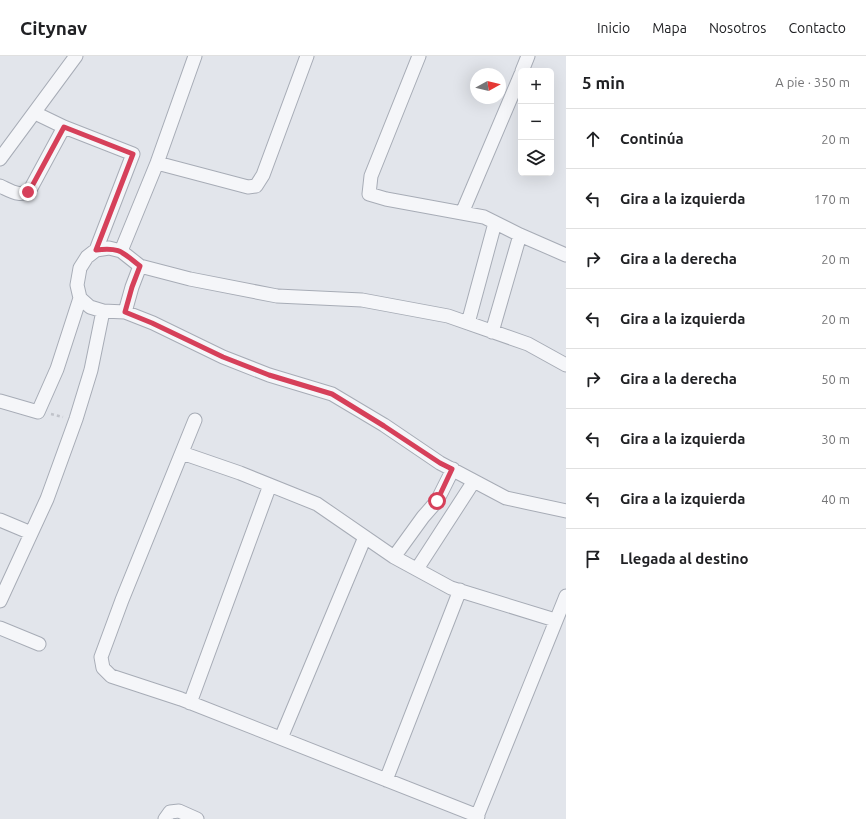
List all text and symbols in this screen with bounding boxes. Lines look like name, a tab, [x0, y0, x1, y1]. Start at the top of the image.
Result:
text: Citynav	[20, 17, 87, 39]
text: Inicio	[597, 20, 630, 36]
text: Mapa	[652, 20, 687, 36]
text: Nosotros	[709, 20, 766, 36]
text: Contacto	[788, 20, 846, 36]
north arrow	[470, 68, 506, 104]
map controls	[518, 68, 554, 176]
button: +	[518, 68, 554, 104]
text: 5 min	[582, 73, 625, 92]
text: A pie · 350 m	[775, 75, 850, 89]
button: −	[518, 104, 554, 140]
icon: ahead	[582, 128, 604, 150]
text: Continúa	[620, 130, 684, 147]
text: 20 m	[821, 132, 850, 146]
button: layers	[518, 140, 554, 176]
route end	[19, 183, 37, 201]
icon: left	[582, 188, 604, 210]
text: Gira a la izquierda	[620, 190, 746, 207]
text: 170 m	[814, 192, 850, 206]
icon: right	[582, 248, 604, 270]
text: Gira a la derecha	[620, 250, 737, 267]
text: 20 m	[821, 252, 850, 266]
icon: left	[582, 308, 604, 330]
text: Gira a la izquierda	[620, 310, 746, 327]
text: 20 m	[821, 312, 850, 326]
icon: right	[582, 368, 604, 390]
text: Gira a la derecha	[620, 370, 737, 387]
text: 50 m	[821, 372, 850, 386]
icon: left	[582, 428, 604, 450]
text: Gira a la izquierda	[620, 430, 746, 447]
text: 30 m	[821, 432, 850, 446]
icon: left	[582, 488, 604, 510]
text: Gira a la izquierda	[620, 490, 746, 507]
route start	[428, 492, 446, 510]
text: 40 m	[821, 492, 850, 506]
icon: arrive	[582, 548, 604, 570]
text: Llegada al destino	[620, 550, 749, 567]

